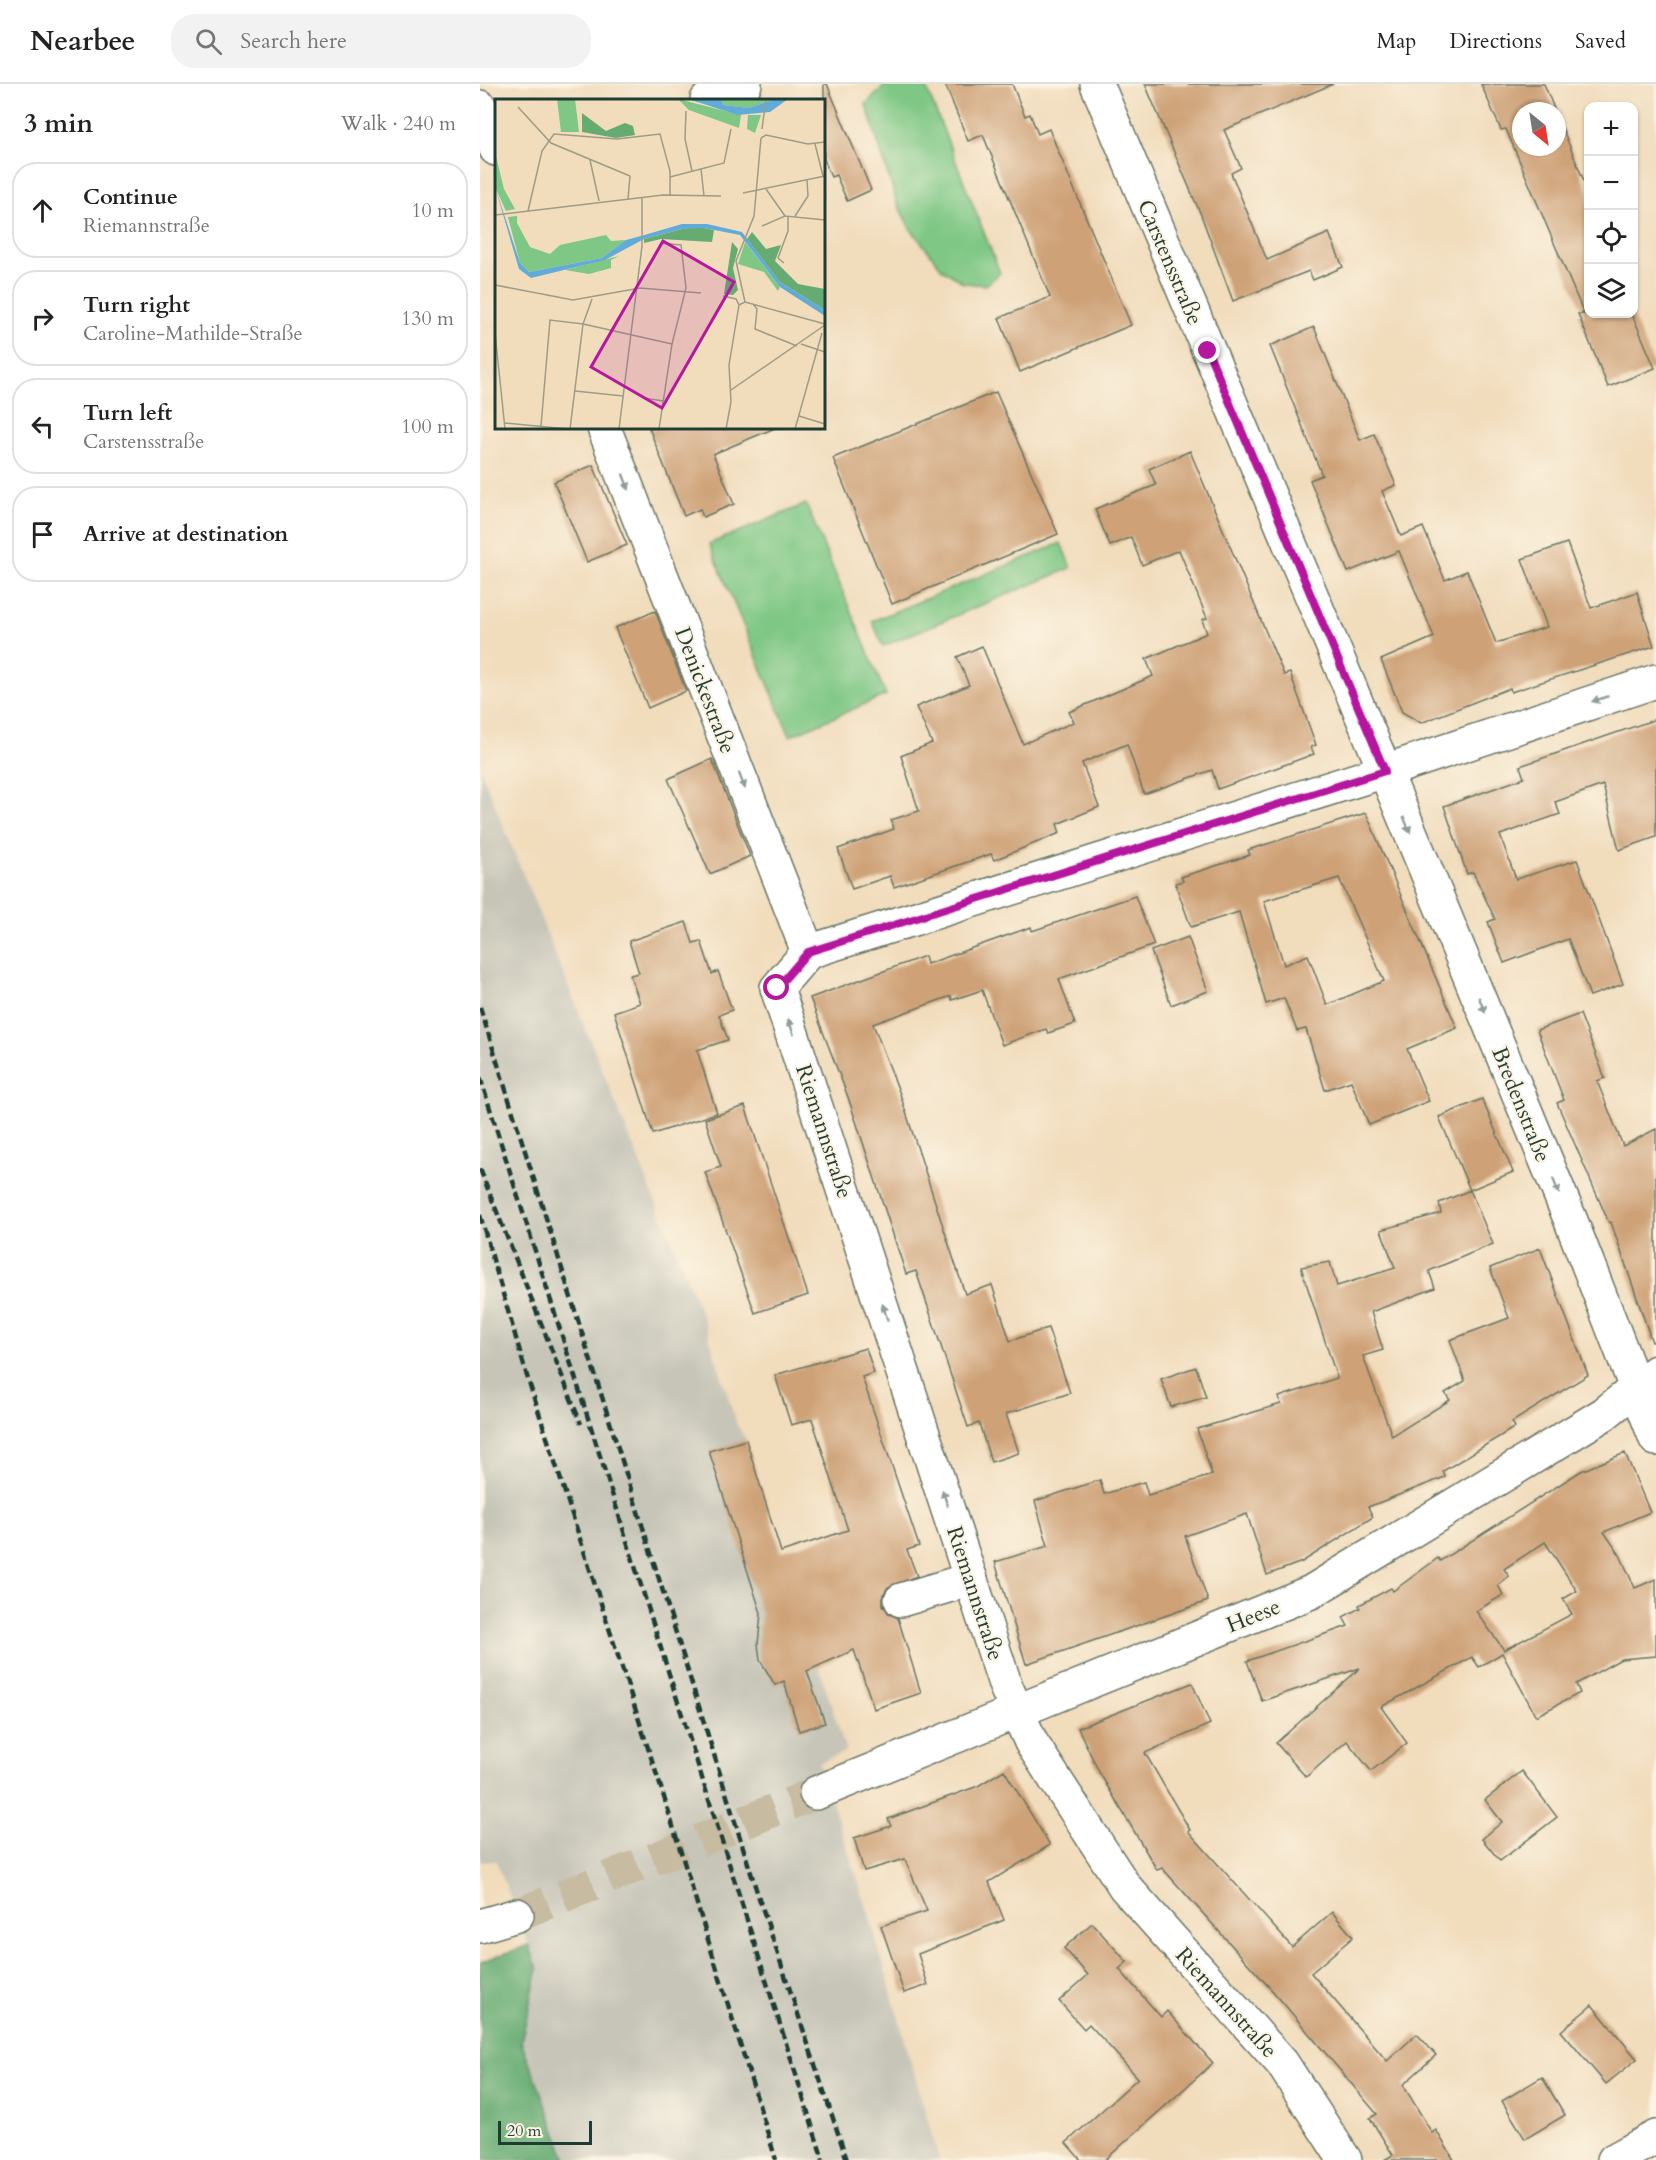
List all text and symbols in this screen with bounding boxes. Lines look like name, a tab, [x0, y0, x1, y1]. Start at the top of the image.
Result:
search box	[171, 14, 591, 68]
text: Nearbee	[30, 22, 135, 60]
icon: search	[192, 25, 225, 58]
text: Search here	[240, 26, 347, 56]
text: Map	[1376, 27, 1416, 56]
text: Directions	[1449, 27, 1542, 56]
text: Saved	[1575, 27, 1626, 56]
inset map	[495, 99, 825, 429]
north arrow	[1512, 102, 1566, 156]
map controls	[1584, 102, 1638, 318]
button: +	[1584, 102, 1638, 156]
text: 3 min	[24, 106, 93, 141]
text: Walk · 240 m	[341, 110, 456, 137]
button: −	[1584, 156, 1638, 210]
text: Continue	[83, 182, 178, 212]
icon: ahead	[26, 194, 59, 227]
street label: Carstensstraße	[1130, 195, 1210, 330]
text: 10 m	[411, 197, 454, 224]
button: locate	[1584, 210, 1638, 264]
text: Riemannstraße	[83, 212, 210, 239]
button: layers	[1584, 264, 1638, 318]
text: Turn right	[83, 290, 190, 320]
icon: right	[26, 302, 59, 335]
text: 130 m	[401, 305, 454, 332]
text: Caroline-Mathilde-Straße	[83, 320, 303, 347]
route end	[1194, 337, 1220, 363]
text: Turn left	[83, 398, 172, 428]
icon: left	[26, 410, 59, 443]
text: 100 m	[401, 413, 454, 440]
text: Carstensstraße	[83, 428, 204, 455]
one-way arrow	[621, 473, 631, 491]
icon: arrive	[26, 518, 59, 551]
text: Arrive at destination	[83, 519, 288, 549]
street label: Denickestraße	[667, 623, 743, 758]
one-way arrow	[1591, 695, 1609, 704]
one-way arrow	[737, 773, 747, 791]
one-way arrow	[1403, 816, 1412, 834]
route start	[763, 974, 789, 1000]
one-way arrow	[1477, 997, 1487, 1015]
one-way arrow	[785, 1018, 795, 1036]
street label: Bredenstraße	[1484, 1042, 1558, 1167]
street label: Riemannstraße	[788, 1060, 860, 1202]
one-way arrow	[1551, 1177, 1561, 1195]
one-way arrow	[879, 1303, 889, 1321]
one-way arrow	[940, 1489, 949, 1507]
street label: Riemannstraße	[939, 1522, 1011, 1664]
street label: Heese	[1222, 1592, 1285, 1640]
street label: Riemannstraße	[1168, 1941, 1284, 2065]
scale bar	[498, 2118, 592, 2146]
text: 20 m	[507, 2120, 541, 2142]

